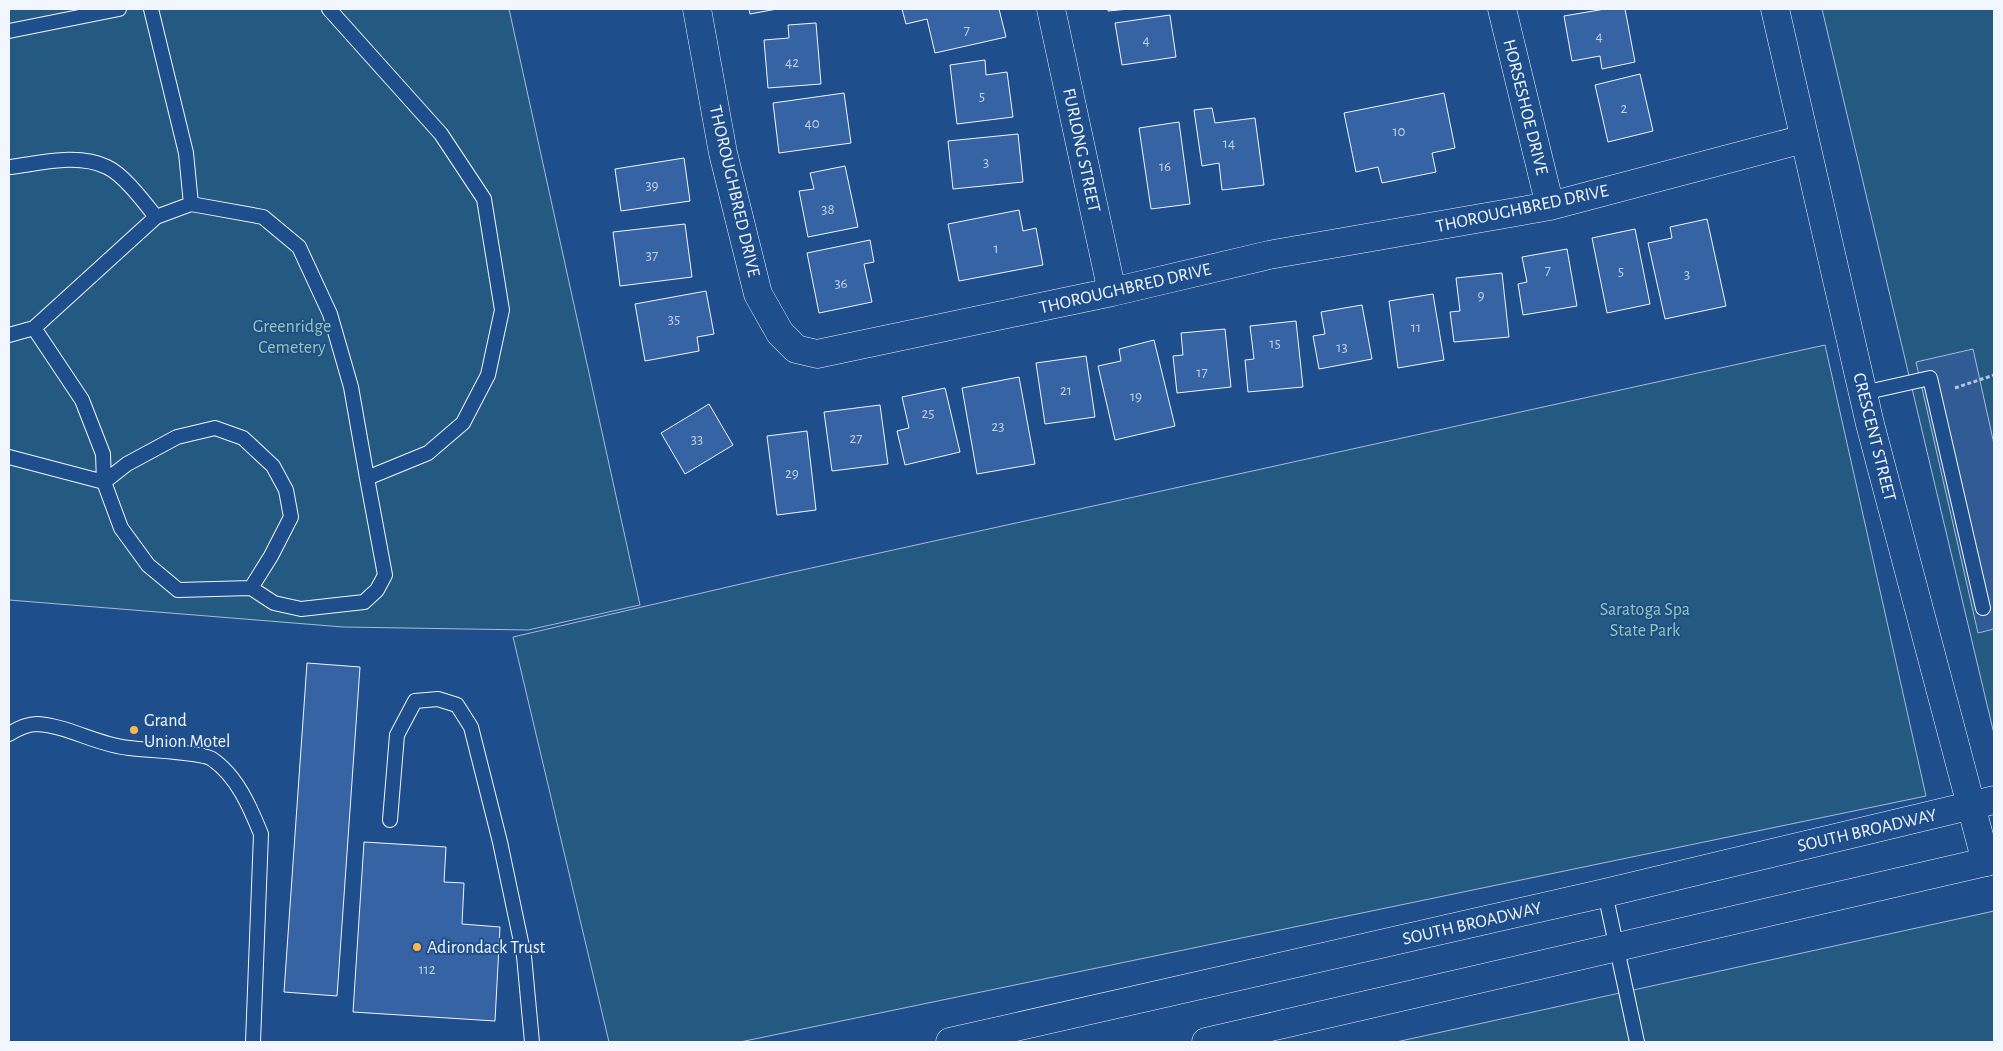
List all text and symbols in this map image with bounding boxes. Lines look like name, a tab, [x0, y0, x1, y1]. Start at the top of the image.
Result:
house number: 7	[964, 23, 970, 38]
house number: 4	[1595, 29, 1603, 44]
house number: 4	[1142, 33, 1150, 48]
street label: HORSESHOE DRIVE	[1499, 38, 1551, 177]
house number: 42	[785, 55, 799, 70]
street label: FURLONG STREET	[1059, 87, 1103, 214]
house number: 5	[979, 89, 985, 104]
house number: 2	[1621, 101, 1628, 116]
street label: THOROUGHBRED DRIVE	[705, 104, 763, 279]
house number: 40	[804, 116, 820, 131]
house number: 10	[1392, 124, 1406, 139]
house number: 14	[1223, 136, 1235, 151]
house number: 3	[983, 155, 989, 170]
house number: 16	[1159, 159, 1171, 174]
house number: 39	[645, 178, 659, 193]
street label: THOROUGHBRED DRIVE	[1434, 182, 1610, 236]
house number: 38	[821, 202, 835, 217]
house number: 1	[993, 241, 999, 256]
house number: 37	[646, 248, 658, 263]
street label: THOROUGHBRED DRIVE	[1038, 260, 1213, 318]
house number: 7	[1545, 263, 1551, 278]
house number: 5	[1618, 264, 1624, 279]
house number: 3	[1684, 267, 1690, 282]
house number: 36	[834, 276, 848, 291]
house number: 9	[1477, 288, 1485, 303]
house number: 35	[668, 312, 680, 327]
park label: Greenridge Cemetery	[253, 318, 331, 357]
house number: 11	[1411, 320, 1421, 335]
house number: 15	[1269, 336, 1281, 351]
house number: 13	[1336, 340, 1348, 355]
house number: 17	[1196, 365, 1208, 380]
street label: CRESCENT STREET	[1849, 371, 1899, 503]
house number: 21	[1060, 383, 1072, 398]
house number: 19	[1130, 389, 1142, 404]
house number: 25	[921, 406, 935, 421]
house number: 23	[991, 419, 1005, 434]
house number: 27	[849, 431, 863, 446]
house number: 33	[691, 432, 703, 447]
house number: 29	[785, 466, 799, 481]
park label: Saratoga Spa State Park	[1600, 601, 1690, 640]
place label: Grand Union Motel	[144, 712, 230, 751]
marker: Grand Union Motel	[128, 724, 140, 736]
street label: SOUTH BROADWAY	[1796, 806, 1939, 856]
street label: SOUTH BROADWAY	[1401, 899, 1544, 949]
place label: Adirondack Trust	[427, 939, 546, 957]
marker: Adirondack Trust	[411, 941, 423, 953]
house number: 112	[418, 962, 436, 977]

